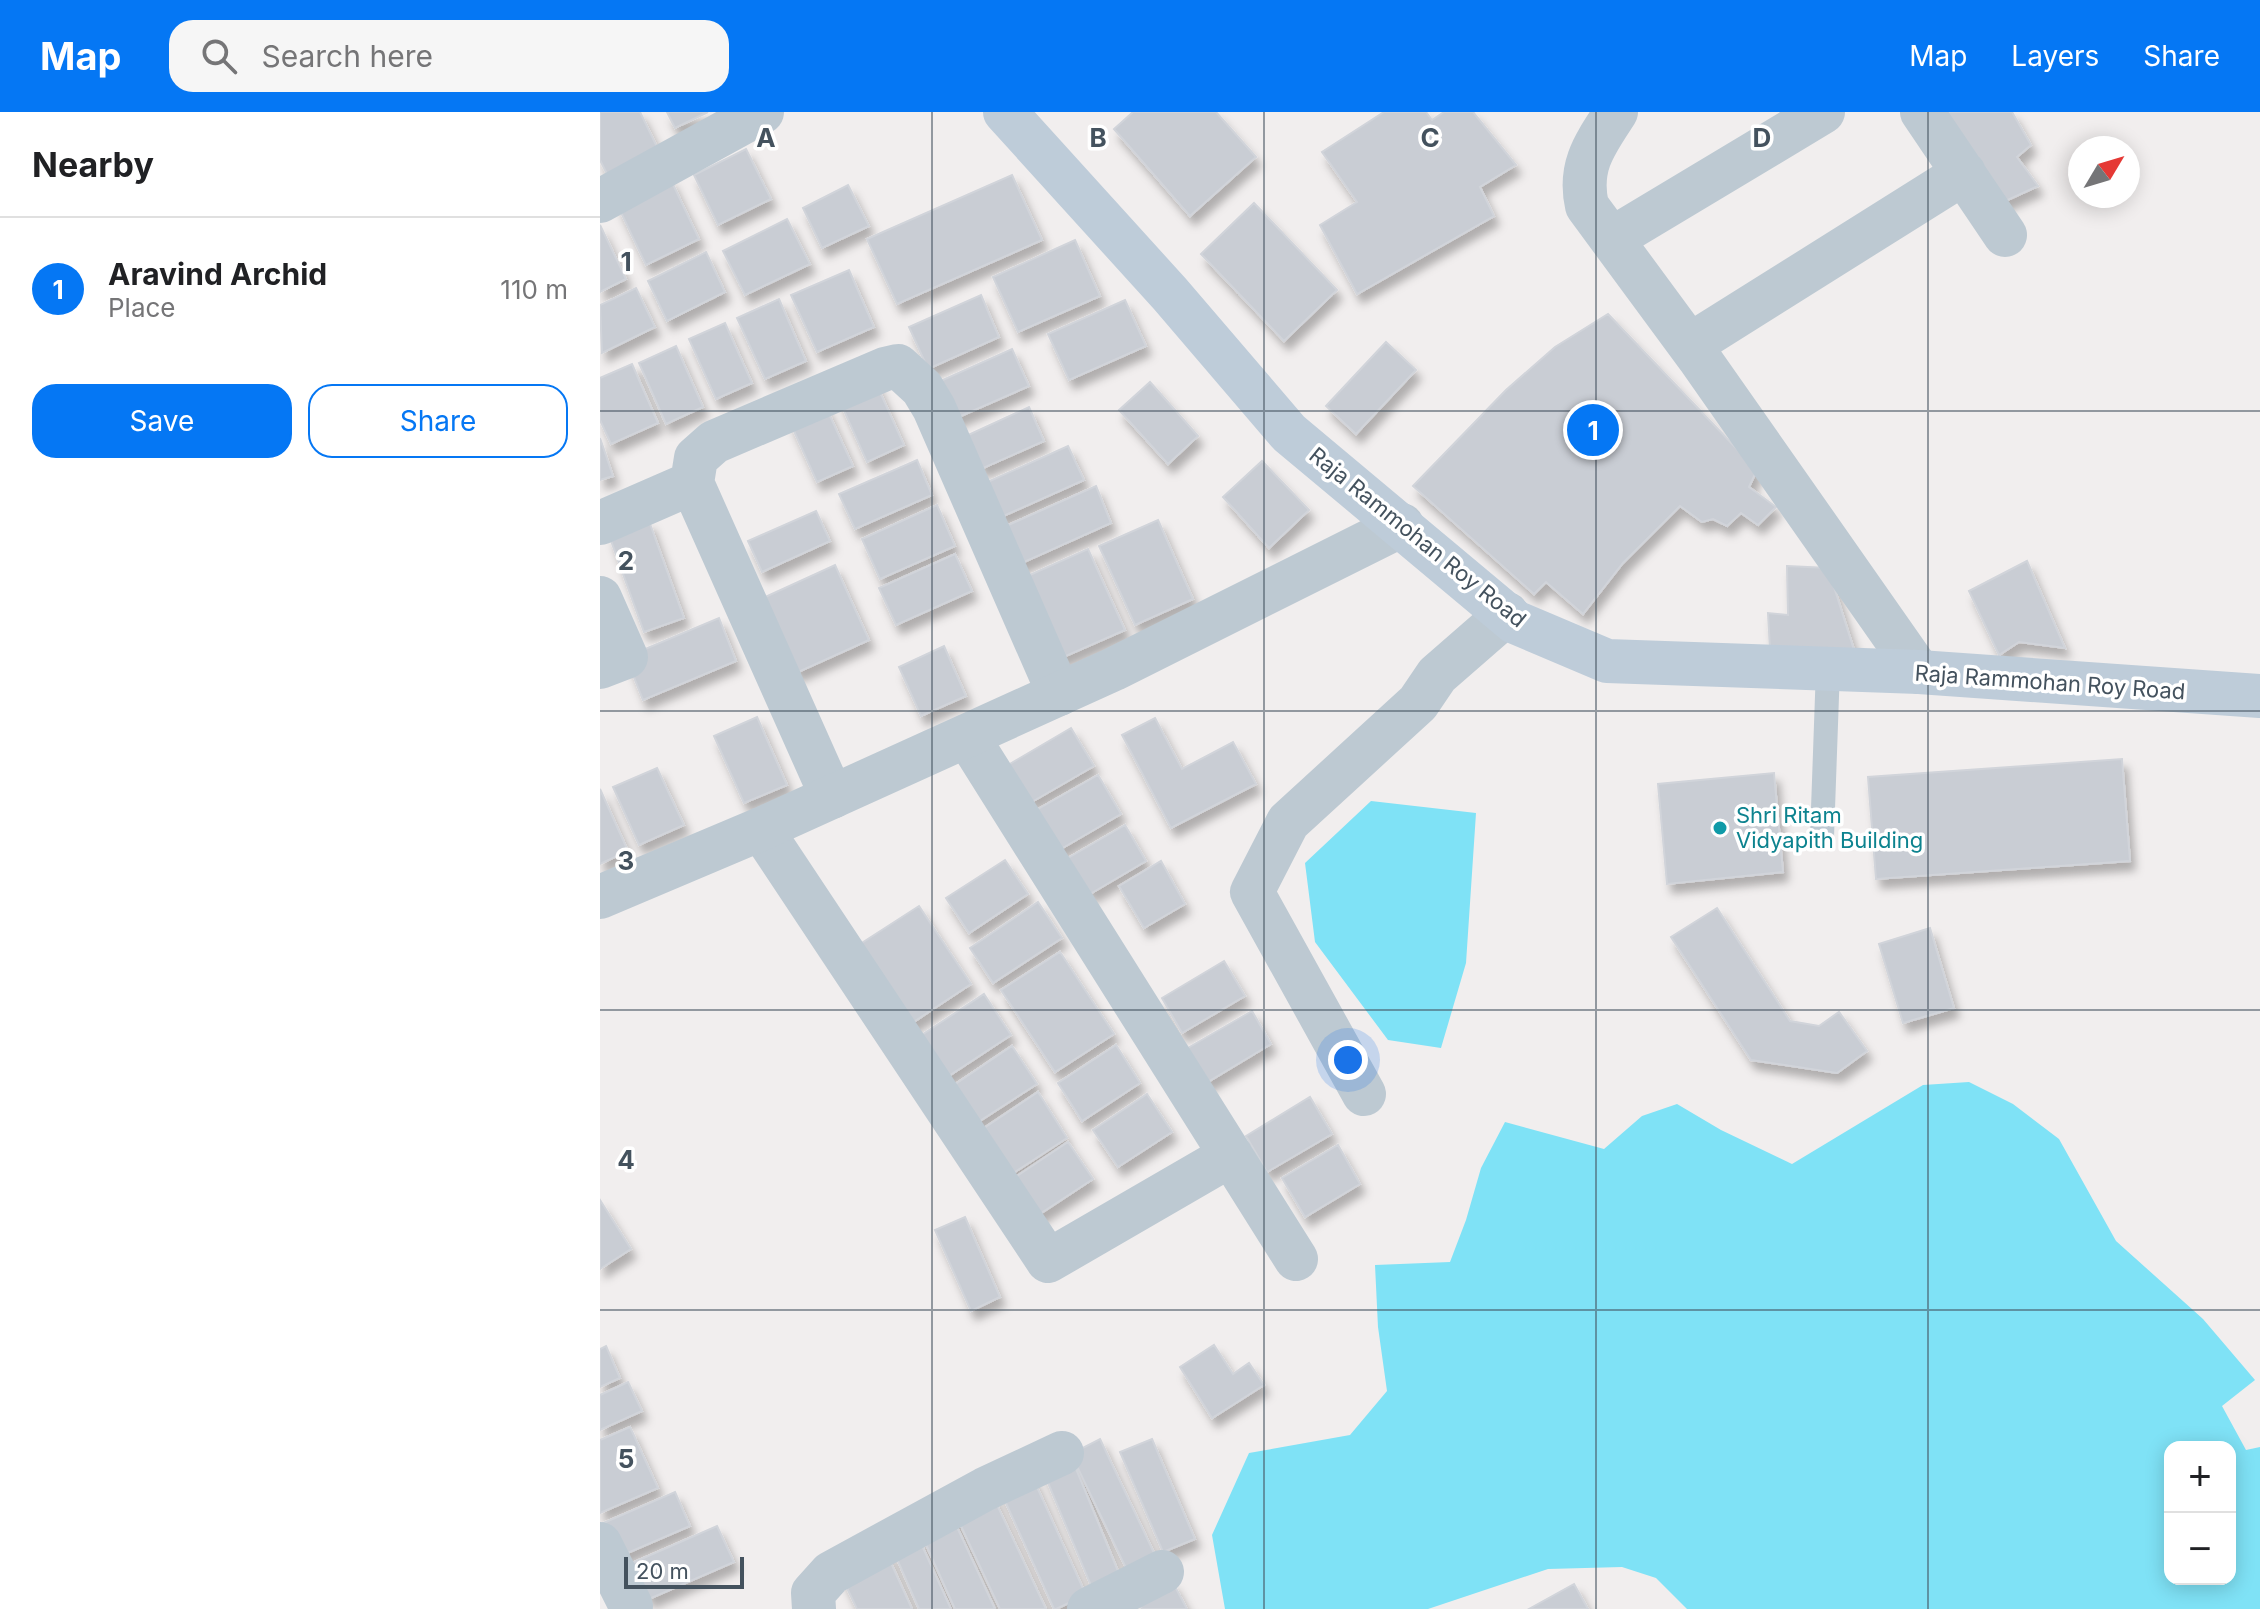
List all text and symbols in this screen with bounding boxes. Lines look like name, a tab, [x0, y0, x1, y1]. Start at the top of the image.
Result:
search box	[169, 20, 729, 92]
text: Map	[40, 33, 121, 79]
icon: search	[197, 34, 241, 78]
text: Search here	[261, 38, 433, 74]
text: Map	[1909, 39, 1967, 73]
text: Layers	[2011, 39, 2099, 73]
text: Share	[2143, 39, 2220, 73]
text: A	[756, 122, 776, 153]
text: B	[1089, 122, 1107, 153]
text: C	[1420, 122, 1440, 153]
text: D	[1753, 122, 1771, 153]
north arrow	[2068, 136, 2140, 208]
text: Nearby	[32, 144, 154, 185]
text: 1	[620, 246, 632, 277]
text: Aravind Archid	[108, 256, 327, 292]
text: 1	[52, 274, 64, 305]
text: 110 m	[500, 274, 568, 305]
text: Place	[108, 292, 176, 323]
button: Save	[32, 384, 292, 458]
button: Share	[308, 384, 568, 458]
pin: 1	[1567, 400, 1619, 460]
street label: Raja Rammohan Roy Road	[1304, 442, 1532, 632]
text: 2	[618, 545, 634, 576]
street label: Raja Rammohan Roy Road	[1914, 660, 2186, 704]
place label: Shri Ritam Vidyapith Building	[1736, 802, 1923, 853]
marker: Shri Ritam Vidyapith Building	[1711, 819, 1729, 837]
text: 3	[618, 845, 634, 876]
your location	[1328, 1040, 1368, 1080]
text: 4	[617, 1144, 635, 1175]
map controls	[2164, 1441, 2236, 1585]
button: +	[2164, 1441, 2236, 1513]
text: 5	[618, 1443, 634, 1474]
button: −	[2164, 1513, 2236, 1585]
scale bar	[624, 1553, 744, 1589]
text: 20 m	[636, 1558, 689, 1584]

